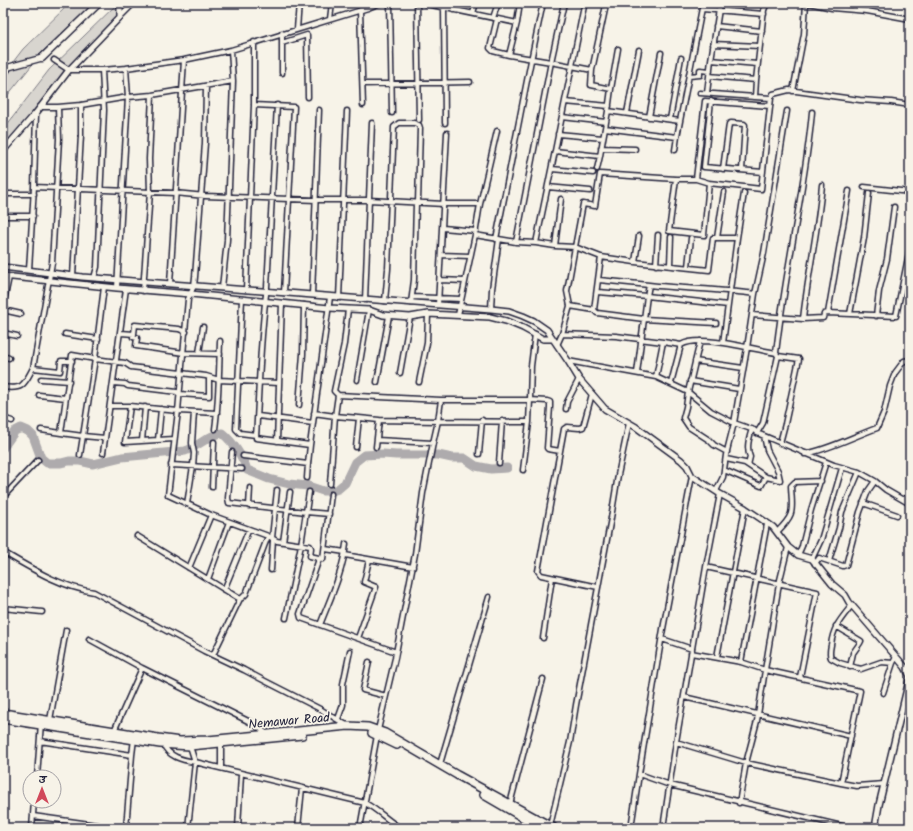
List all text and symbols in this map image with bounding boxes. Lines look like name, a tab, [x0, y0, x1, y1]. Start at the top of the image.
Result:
street label: Nemawar Road	[248, 707, 331, 736]
north arrow	[22, 769, 62, 809]
text: उ	[39, 771, 48, 789]

